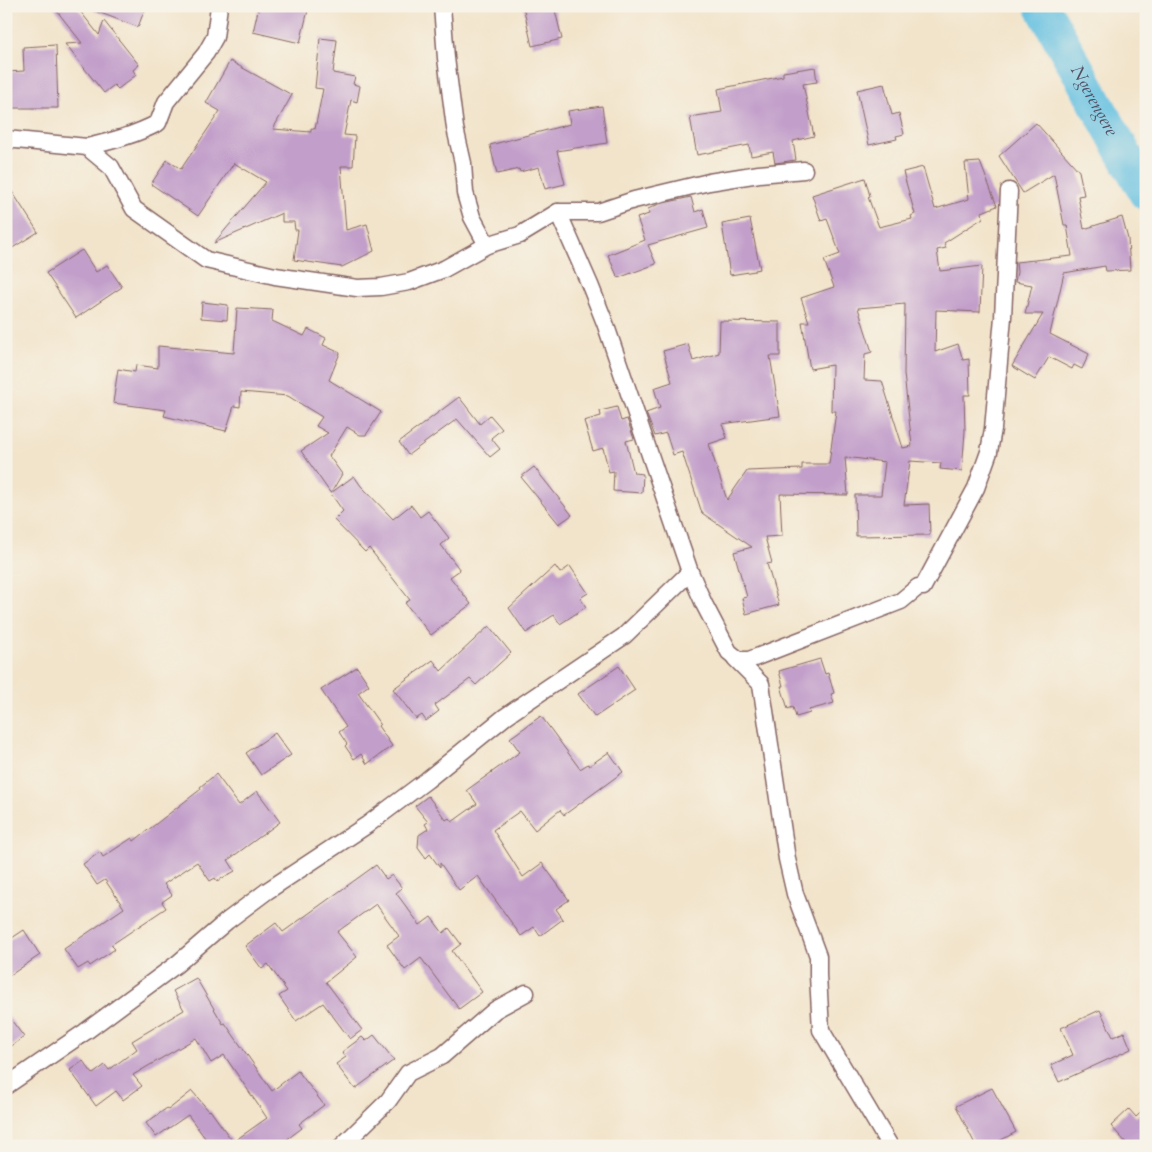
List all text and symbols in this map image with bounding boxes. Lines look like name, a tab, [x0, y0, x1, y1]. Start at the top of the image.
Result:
water label: Ngerengere	[1064, 61, 1124, 141]

